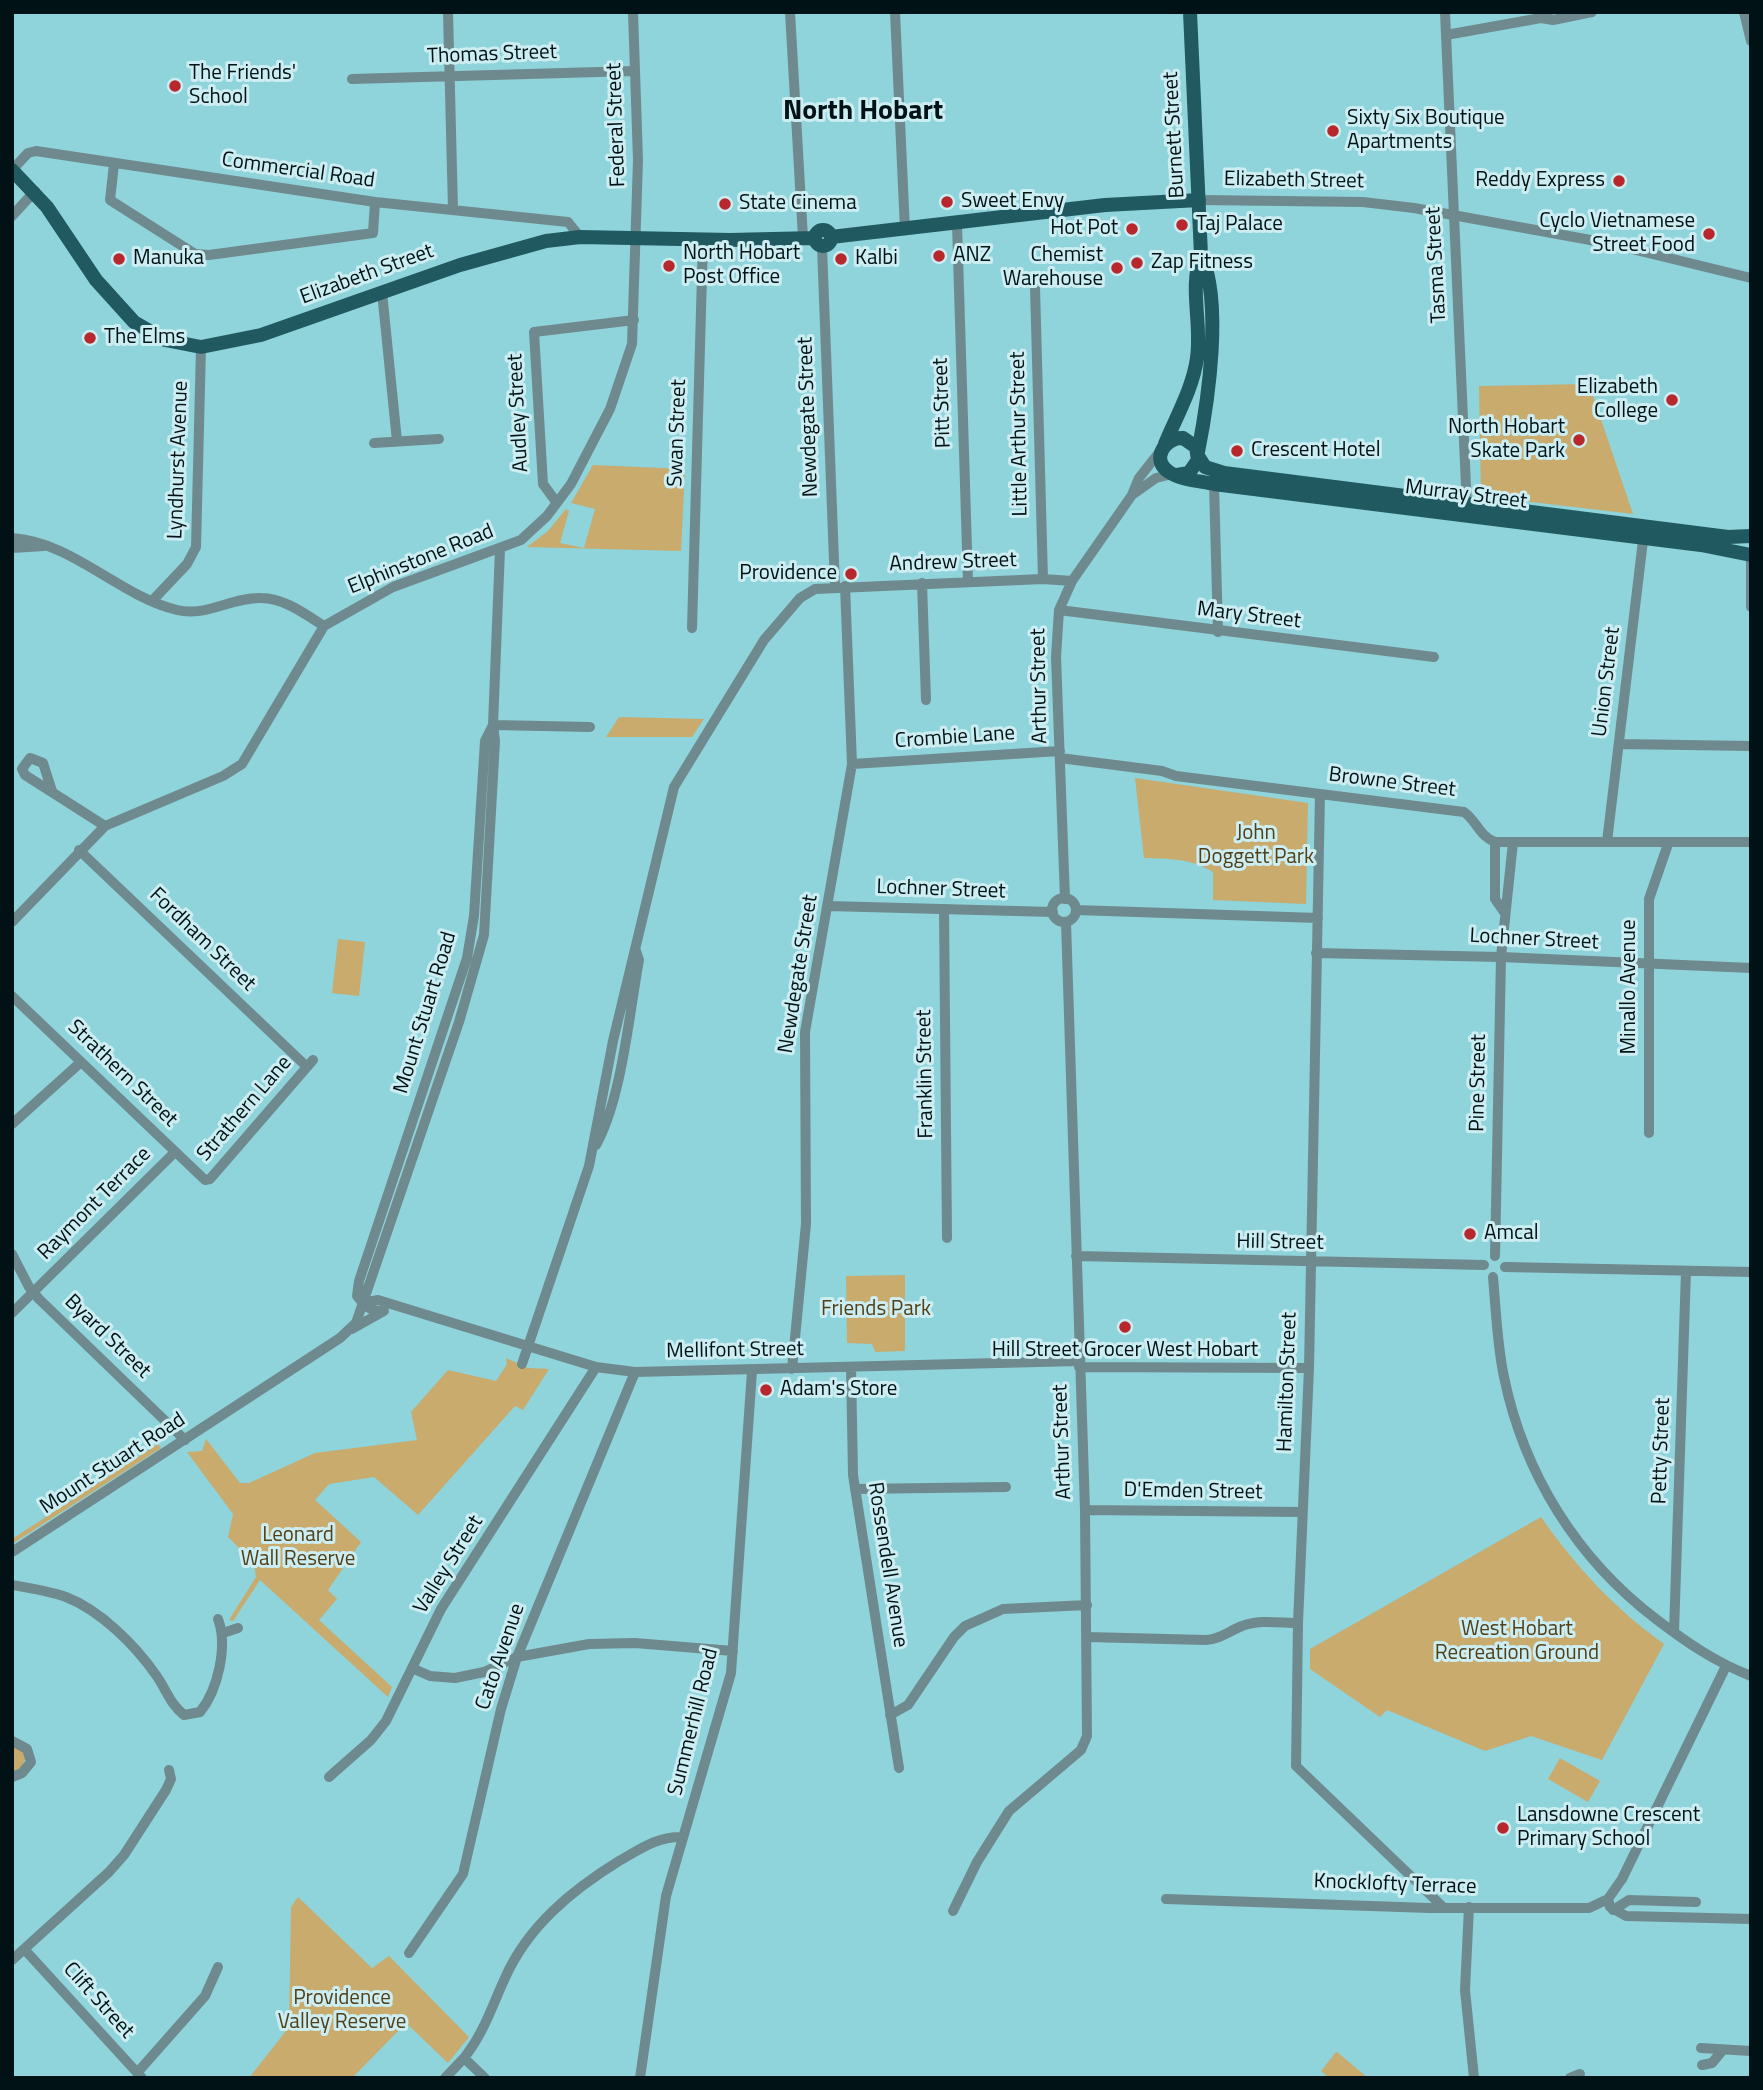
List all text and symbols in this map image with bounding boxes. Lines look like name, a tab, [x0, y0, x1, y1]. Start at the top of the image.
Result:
street label: Thomas Street	[427, 40, 557, 70]
place label: The Friends' School	[189, 61, 296, 111]
street label: Federal Street	[602, 62, 632, 188]
street label: Burnett Street	[1159, 71, 1191, 199]
marker: The Friends' School	[167, 78, 183, 94]
district label: North Hobart	[783, 95, 943, 129]
place label: Sixty Six Boutique Apartments	[1347, 106, 1505, 156]
marker: Sixty Six Boutique Apartments	[1325, 123, 1341, 139]
street label: Commercial Road	[220, 148, 376, 194]
street label: Elizabeth Street	[1224, 167, 1364, 195]
place label: Reddy Express	[1475, 168, 1605, 194]
marker: Reddy Express	[1611, 173, 1627, 189]
place label: Sweet Envy	[961, 189, 1064, 215]
place label: State Cinema	[739, 191, 857, 217]
marker: Sweet Envy	[939, 194, 955, 210]
marker: State Cinema	[717, 196, 733, 212]
street label: Tasma Street	[1421, 206, 1453, 324]
place label: Cyclo Vietnamese Street Food	[1539, 209, 1695, 259]
place label: Taj Palace	[1196, 212, 1283, 238]
place label: Hot Pot	[1050, 216, 1118, 242]
marker: Taj Palace	[1174, 217, 1190, 233]
marker: Hot Pot	[1124, 221, 1140, 237]
marker: Cyclo Vietnamese Street Food	[1701, 226, 1717, 242]
street label: Elizabeth Street	[297, 239, 437, 311]
place label: North Hobart Post Office	[683, 241, 800, 291]
place label: ANZ	[953, 243, 991, 269]
place label: Chemist Warehouse	[1003, 243, 1103, 293]
place label: Manuka	[133, 246, 204, 272]
place label: Kalbi	[855, 246, 898, 272]
marker: ANZ	[931, 248, 947, 264]
place label: Zap Fitness	[1151, 250, 1253, 276]
marker: Manuka	[111, 251, 127, 267]
marker: Kalbi	[833, 251, 849, 267]
marker: Zap Fitness	[1129, 255, 1145, 271]
marker: North Hobart Post Office	[661, 258, 677, 274]
marker: Chemist Warehouse	[1109, 260, 1125, 276]
place label: The Elms	[104, 325, 185, 351]
marker: The Elms	[82, 330, 98, 346]
street label: Newdegate Street	[794, 336, 824, 498]
street label: Little Arthur Street	[1006, 351, 1034, 517]
street label: Audley Street	[503, 353, 535, 473]
street label: Pitt Street	[929, 357, 957, 449]
place label: Elizabeth College	[1577, 375, 1658, 425]
street label: Swan Street	[664, 379, 692, 487]
street label: Lyndhurst Avenue	[164, 380, 194, 540]
marker: Elizabeth College	[1664, 392, 1680, 408]
place label: North Hobart Skate Park	[1448, 415, 1565, 465]
marker: North Hobart Skate Park	[1571, 432, 1587, 448]
place label: Crescent Hotel	[1251, 438, 1381, 464]
marker: Crescent Hotel	[1229, 443, 1245, 459]
street label: Murray Street	[1404, 475, 1528, 515]
street label: Elphinstone Road	[344, 519, 498, 601]
street label: Andrew Street	[889, 548, 1017, 578]
place label: Providence	[739, 561, 837, 587]
marker: Providence	[843, 566, 859, 582]
street label: Mary Street	[1196, 597, 1302, 635]
street label: Union Street	[1588, 626, 1626, 738]
street label: Arthur Street	[1026, 628, 1054, 744]
street label: Crombie Lane	[894, 721, 1016, 755]
street label: Browne Street	[1327, 763, 1457, 803]
park label: John Doggett Park	[1198, 821, 1314, 871]
street label: Lochner Street	[876, 875, 1006, 905]
street label: Fordham Street	[144, 883, 260, 997]
street label: Newdegate Street	[774, 893, 824, 1055]
street label: Minallo Avenue	[1617, 919, 1643, 1055]
street label: Lochner Street	[1469, 924, 1599, 956]
street label: Mount Stuart Road	[389, 929, 463, 1097]
street label: Franklin Street	[912, 1009, 940, 1139]
street label: Strathern Street	[62, 1015, 182, 1133]
street label: Pine Street	[1466, 1034, 1492, 1132]
street label: Strathern Lane	[192, 1051, 298, 1167]
street label: Raymont Terrace	[33, 1142, 157, 1266]
place label: Amcal	[1484, 1221, 1539, 1247]
marker: Amcal	[1462, 1226, 1478, 1242]
street label: Hill Street	[1236, 1230, 1324, 1256]
street label: Byard Street	[59, 1290, 155, 1384]
park label: Friends Park	[821, 1297, 931, 1323]
street label: Hamilton Street	[1273, 1312, 1303, 1452]
marker: Hill Street Grocer West Hobart	[1117, 1319, 1133, 1335]
street label: Mellifont Street	[666, 1337, 804, 1365]
place label: Hill Street Grocer West Hobart	[992, 1338, 1258, 1364]
place label: Adam's Store	[780, 1377, 897, 1403]
marker: Adam's Store	[758, 1382, 774, 1398]
street label: Arthur Street	[1048, 1384, 1078, 1500]
street label: Petty Street	[1648, 1397, 1676, 1505]
street label: Mount Stuart Road	[36, 1408, 190, 1520]
street label: D'Emden Street	[1123, 1478, 1263, 1506]
street label: Rossendell Avenue	[861, 1481, 913, 1649]
street label: Valley Street	[409, 1511, 489, 1619]
park label: Leonard Wall Reserve	[241, 1523, 355, 1573]
street label: Cato Avenue	[471, 1601, 531, 1713]
park label: West Hobart Recreation Ground	[1435, 1617, 1599, 1667]
street label: Summerhill Road	[663, 1646, 725, 1798]
place label: Lansdowne Crescent Primary School	[1517, 1803, 1700, 1853]
marker: Lansdowne Crescent Primary School	[1495, 1820, 1511, 1836]
street label: Knocklofty Terrace	[1313, 1870, 1477, 1900]
street label: Clift Street	[57, 1958, 139, 2044]
park label: Providence Valley Reserve	[278, 1986, 406, 2036]

